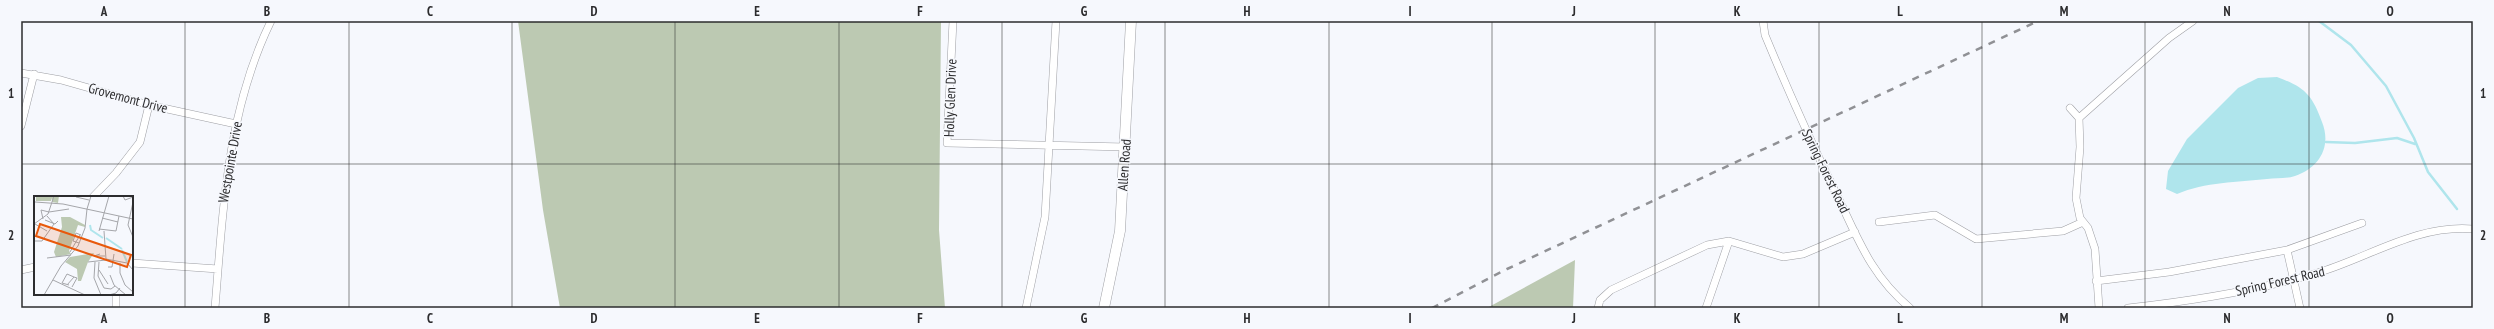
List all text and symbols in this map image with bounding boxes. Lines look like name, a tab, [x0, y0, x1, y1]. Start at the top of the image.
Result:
text: A	[100, 3, 108, 20]
text: B	[264, 3, 270, 20]
text: C	[427, 3, 433, 20]
text: D	[591, 3, 598, 20]
text: E	[754, 3, 760, 20]
text: F	[917, 3, 923, 20]
text: G	[1081, 3, 1088, 20]
text: H	[1244, 3, 1251, 20]
text: I	[1408, 3, 1412, 20]
text: J	[1571, 3, 1576, 20]
text: K	[1734, 3, 1741, 20]
text: L	[1897, 3, 1903, 20]
text: M	[2060, 3, 2069, 20]
text: N	[2223, 3, 2231, 20]
text: O	[2386, 3, 2394, 20]
street label: Holly Glen Drive	[940, 58, 960, 137]
street label: Grovemont Drive	[86, 79, 170, 117]
text: 1	[8, 85, 14, 102]
text: 1	[2480, 85, 2486, 102]
street label: Westpointe Drive	[214, 120, 246, 204]
street label: Spring Forest Road	[1798, 126, 1854, 216]
street label: Allen Road	[1113, 138, 1135, 192]
inset map	[34, 196, 133, 295]
text: 2	[8, 227, 14, 244]
text: 2	[2480, 227, 2486, 244]
street label: Spring Forest Road	[2234, 262, 2326, 300]
text: A	[100, 310, 108, 327]
text: B	[264, 310, 270, 327]
text: C	[427, 310, 433, 327]
text: D	[591, 310, 598, 327]
text: E	[754, 310, 760, 327]
text: F	[917, 310, 923, 327]
text: G	[1081, 310, 1088, 327]
text: H	[1244, 310, 1251, 327]
text: I	[1408, 310, 1412, 327]
text: J	[1571, 310, 1576, 327]
text: K	[1734, 310, 1741, 327]
text: L	[1897, 310, 1903, 327]
text: M	[2060, 310, 2069, 327]
text: N	[2223, 310, 2231, 327]
text: O	[2386, 310, 2394, 327]

